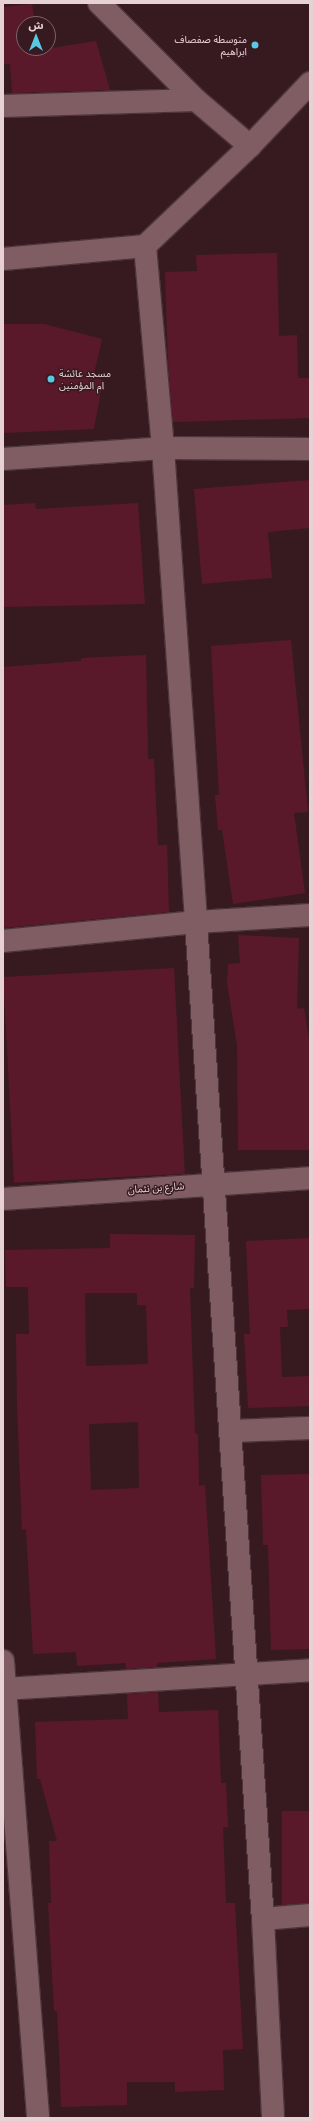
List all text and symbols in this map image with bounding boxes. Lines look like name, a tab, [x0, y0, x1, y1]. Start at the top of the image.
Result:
north arrow	[16, 16, 56, 56]
text: ش	[28, 18, 44, 32]
place label: متوسطة صفصاف ابراهيم	[175, 33, 247, 56]
marker: متوسطة صفصاف ابراهيم	[250, 40, 260, 50]
place label: مسجد عائشة ام المؤمنين	[59, 367, 111, 390]
marker: مسجد عائشة ام المؤمنين	[46, 374, 56, 384]
street label: شارع بن نثمان	[127, 1180, 185, 1196]

